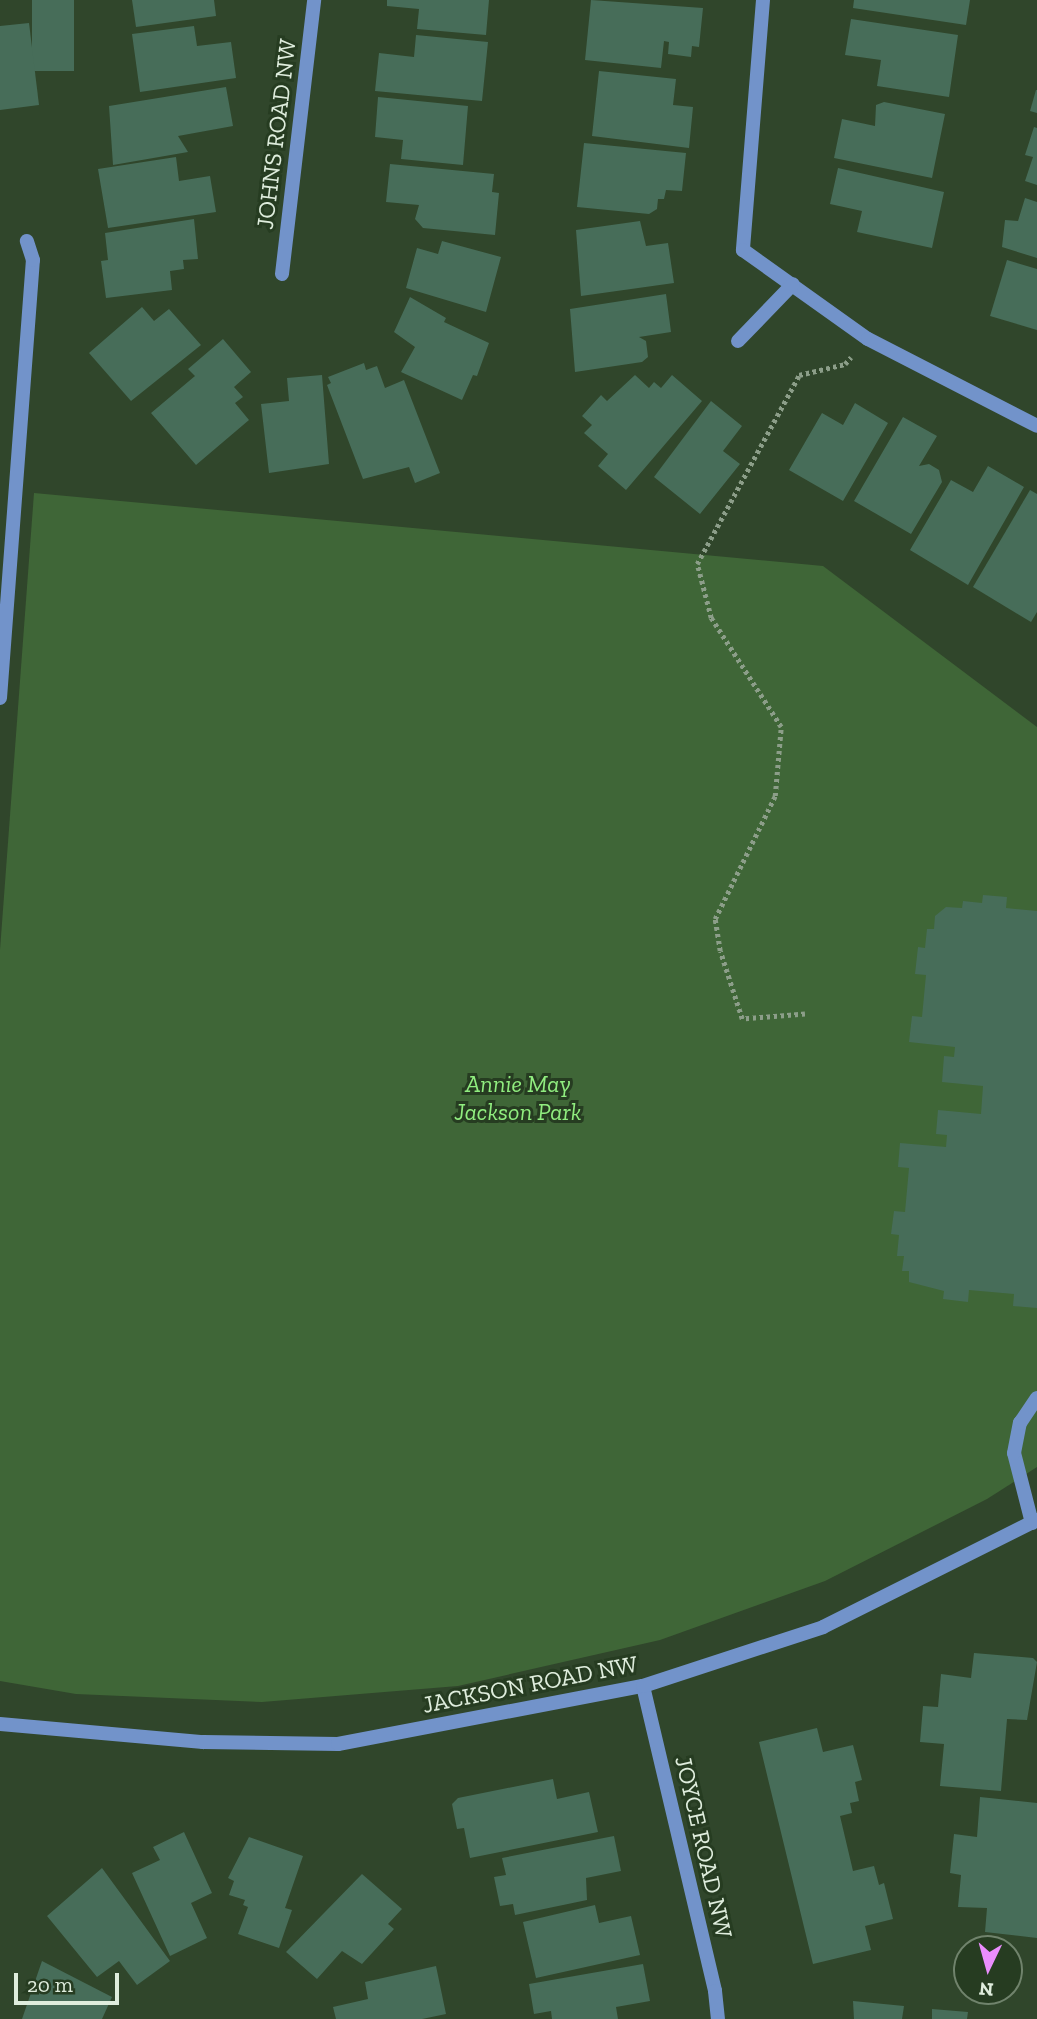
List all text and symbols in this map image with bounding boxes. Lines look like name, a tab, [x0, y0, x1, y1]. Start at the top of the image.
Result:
street label: JOHNS ROAD NW	[250, 37, 302, 231]
park label: Annie May Jackson Park	[454, 1070, 582, 1126]
street label: JACKSON ROAD NW	[420, 1649, 640, 1719]
street label: JOYCE ROAD NW	[669, 1753, 739, 1941]
north arrow	[953, 1935, 1023, 2005]
scale bar	[18, 1960, 122, 2004]
text: 20 m	[27, 1972, 73, 1997]
text: N	[978, 1977, 995, 2002]

